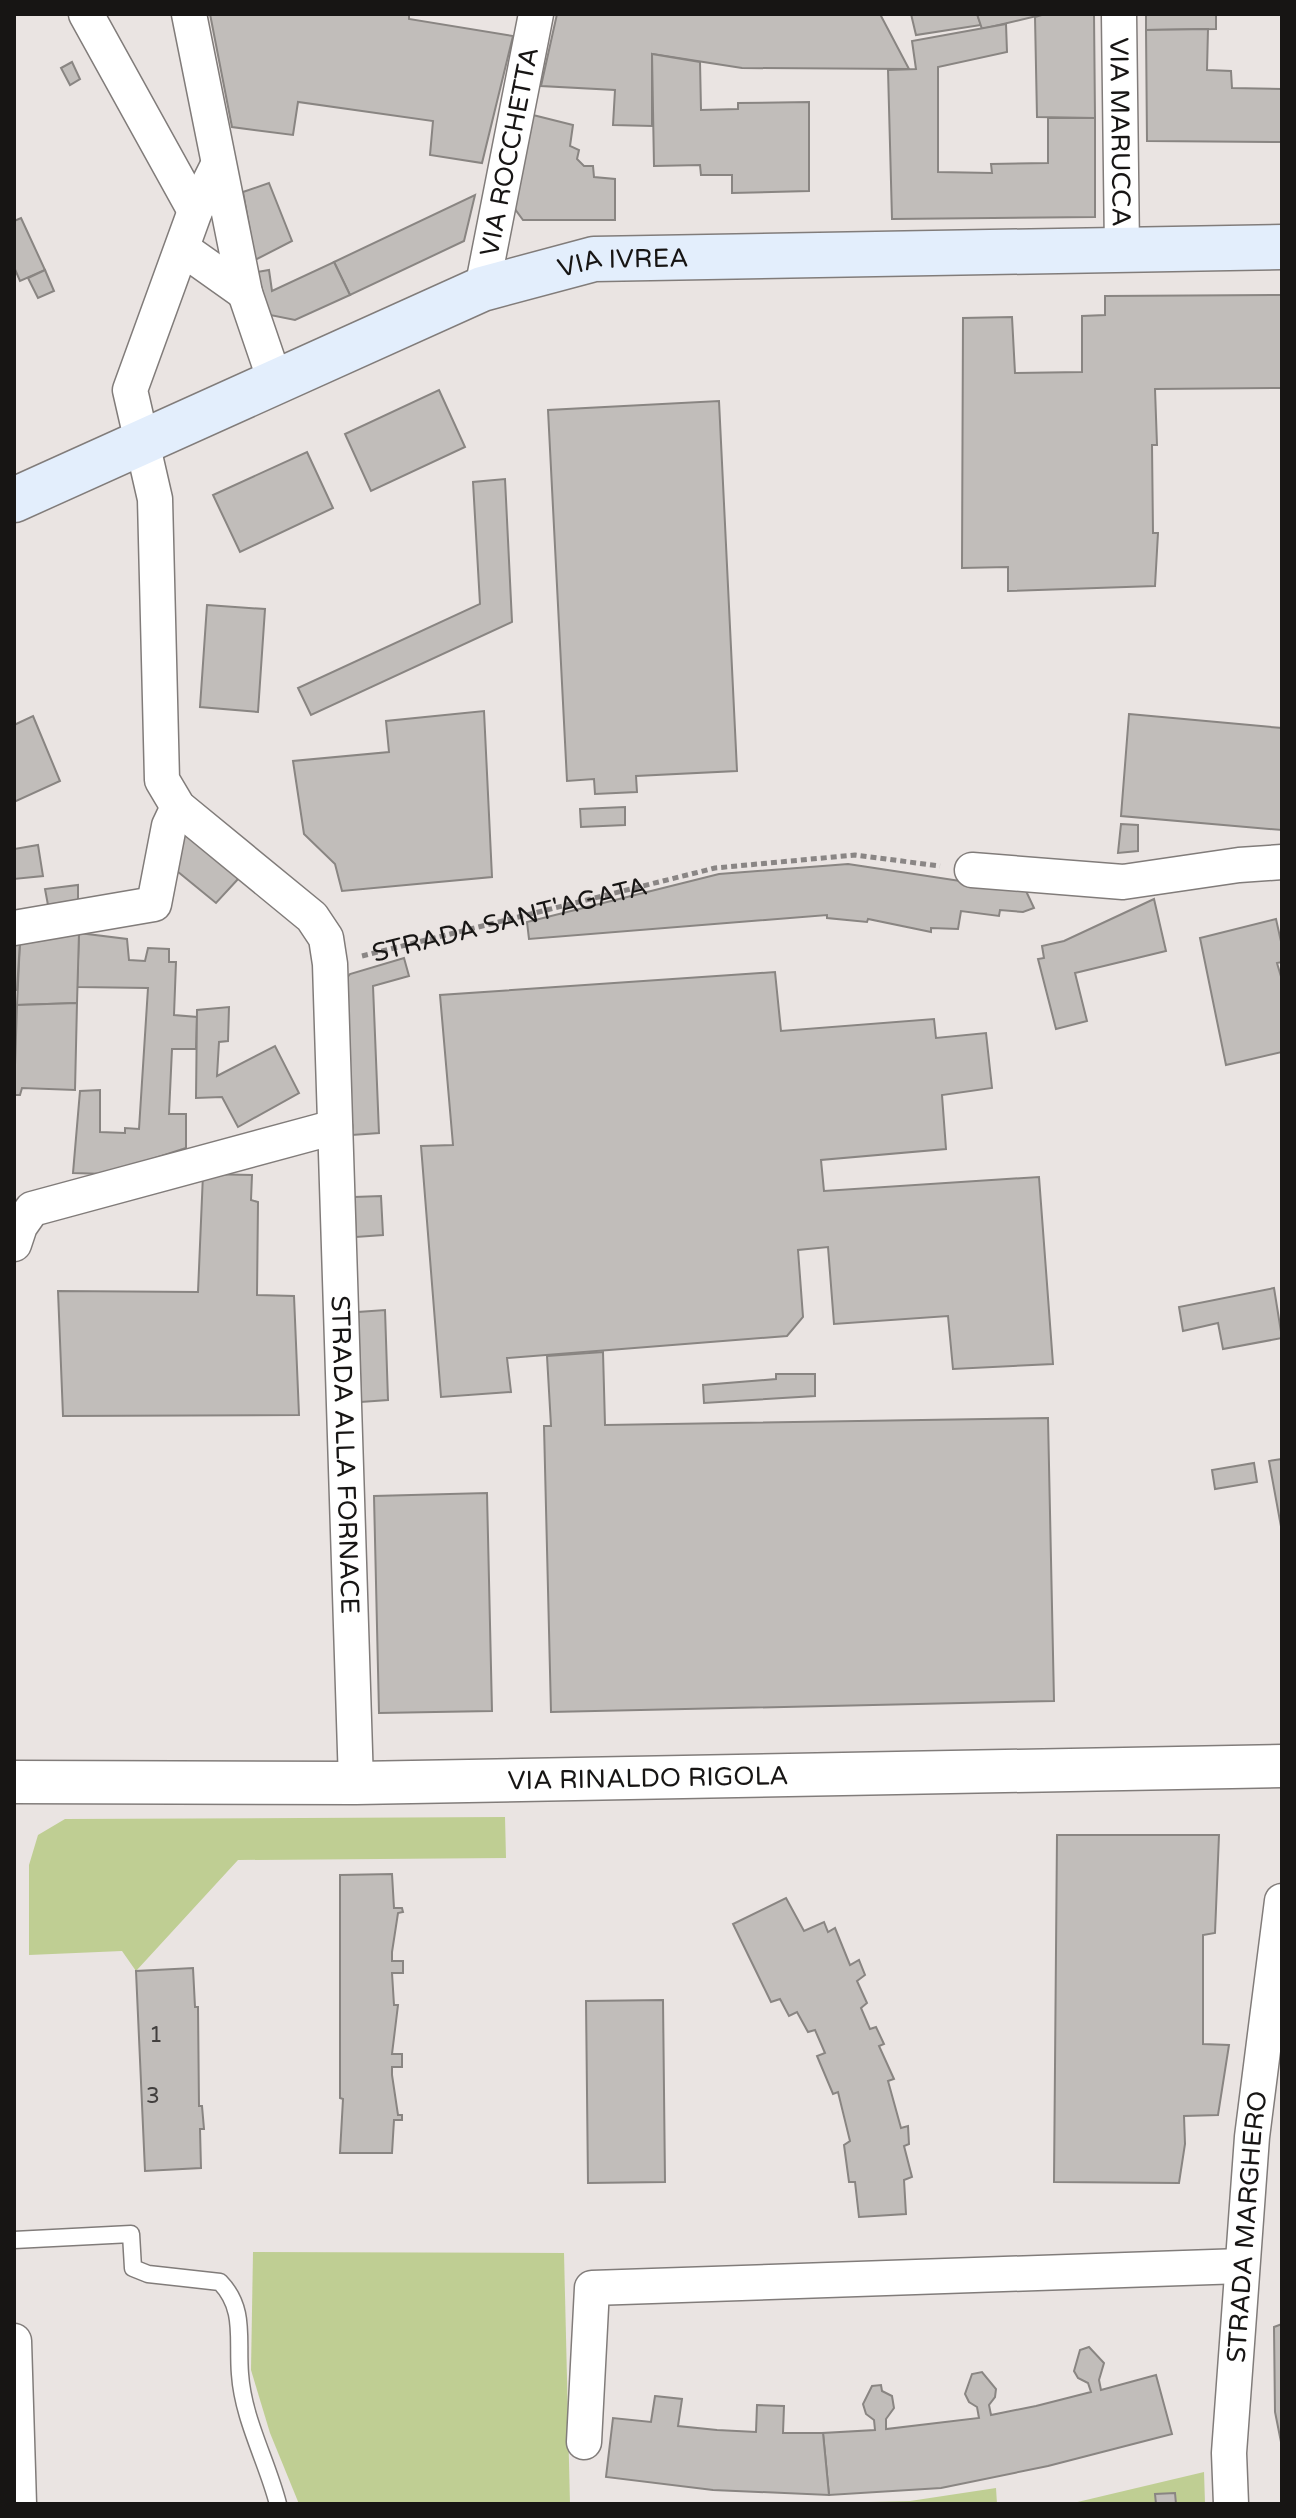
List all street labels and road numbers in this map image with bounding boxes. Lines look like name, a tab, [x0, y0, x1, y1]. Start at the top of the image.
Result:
street label: VIA MARUCCA	[1103, 37, 1137, 227]
street label: VIA ROCCHETTA	[474, 44, 545, 259]
street label: VIA IVREA	[554, 242, 689, 284]
street label: STRADA SANT'AGATA	[369, 871, 650, 969]
street label: STRADA ALLA FORNACE	[325, 1295, 366, 1614]
street label: VIA RINALDO RIGOLA	[507, 1760, 789, 1796]
street label: STRADA MARGHERO	[1221, 2089, 1274, 2364]

